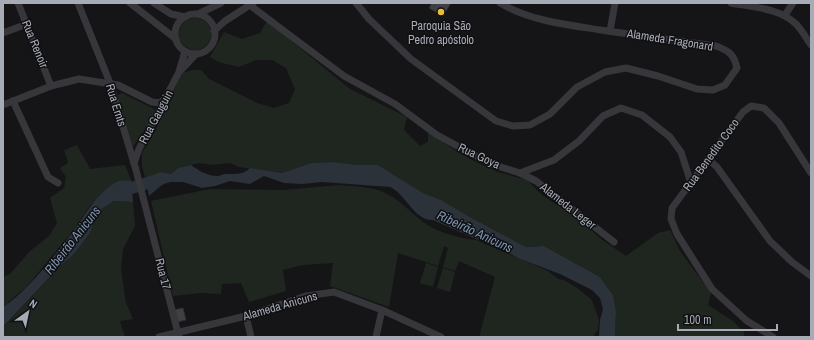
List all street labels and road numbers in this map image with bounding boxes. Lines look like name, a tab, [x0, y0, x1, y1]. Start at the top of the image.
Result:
street label: Rua Renoir	[18, 18, 52, 71]
street label: Alameda Fragonard	[625, 25, 714, 55]
street label: Rua Ernts	[102, 82, 130, 128]
street label: Rua Gauguin	[135, 87, 177, 147]
street label: Rua Benedito Coco	[679, 116, 743, 194]
street label: Rua Goya	[456, 139, 503, 173]
street label: Alameda Leger	[536, 179, 600, 233]
street label: Rua 17	[151, 257, 175, 292]
street label: Alameda Anicuns	[240, 288, 319, 325]

